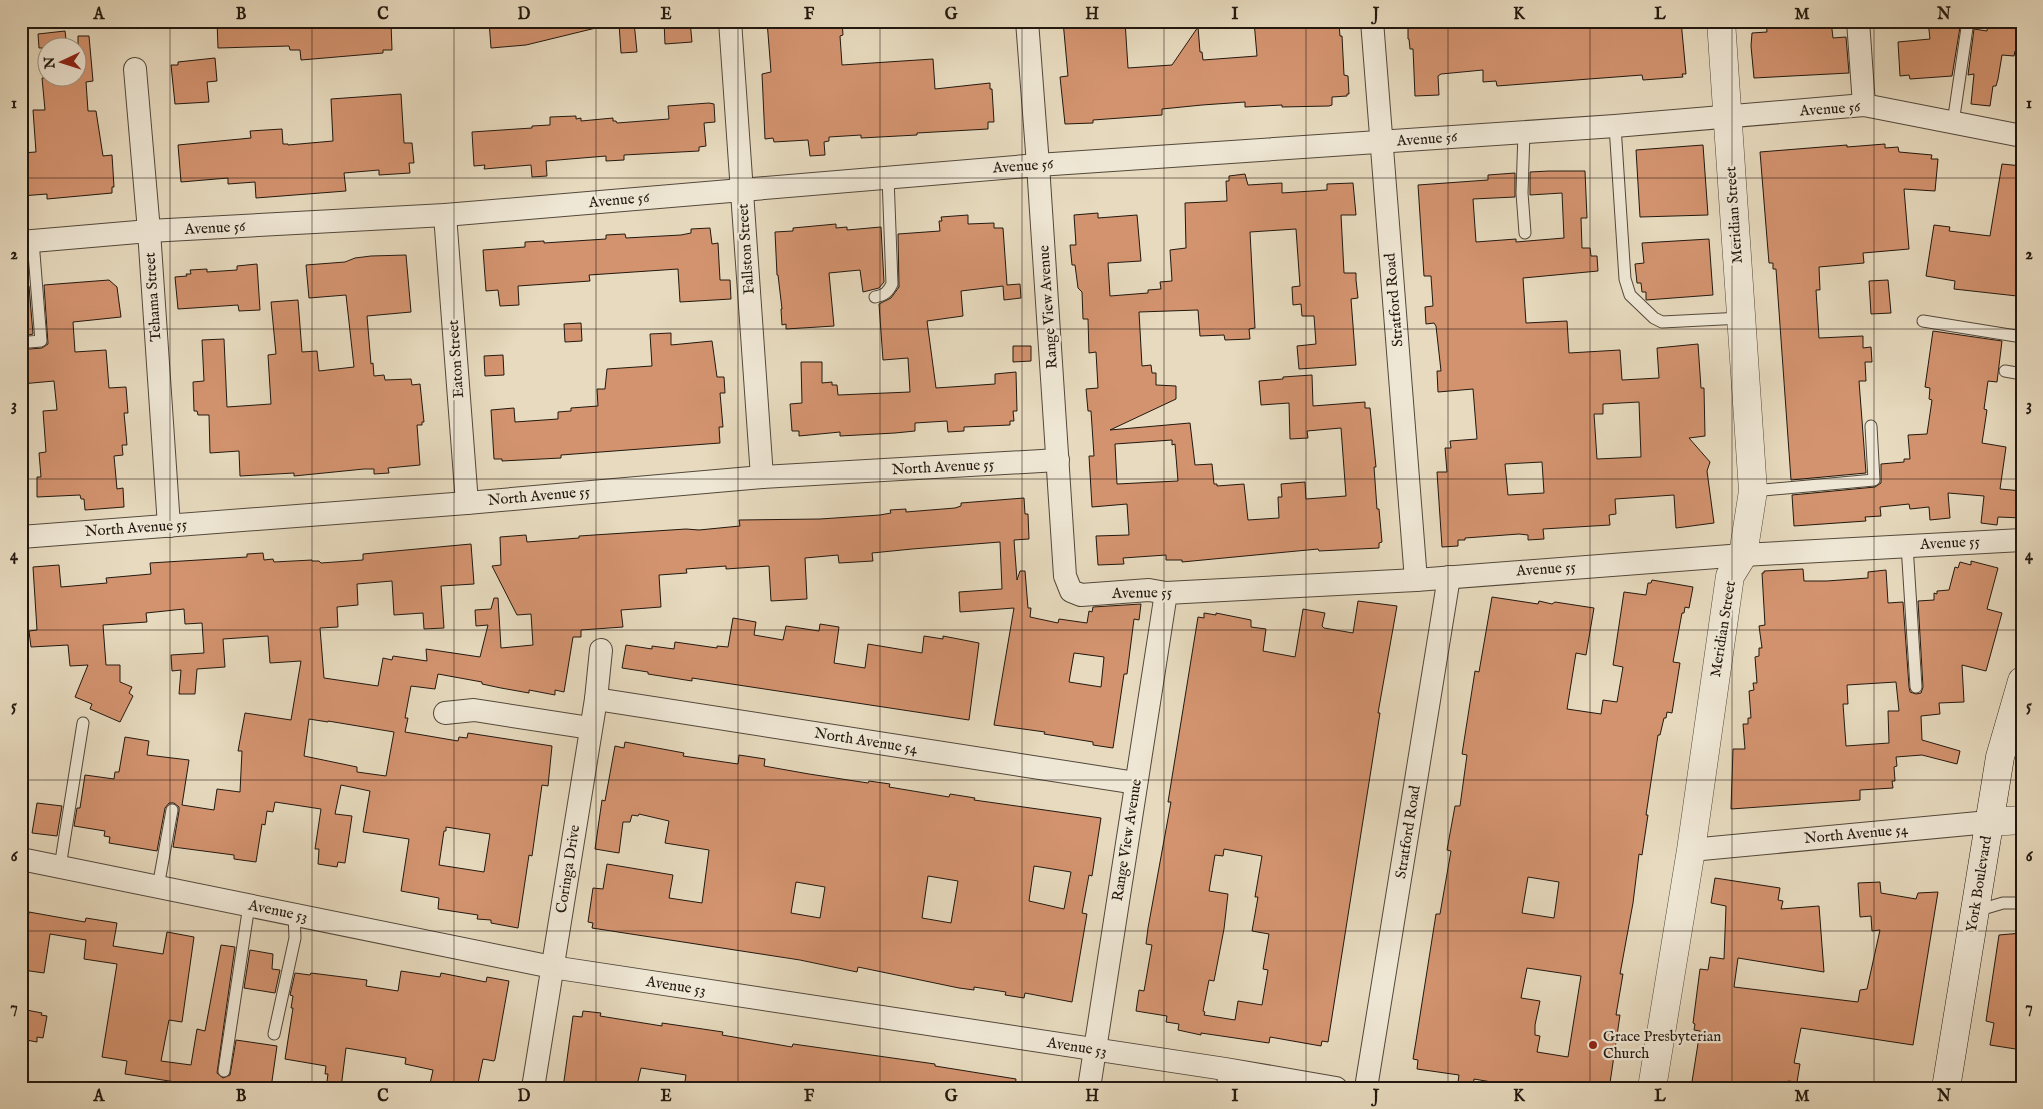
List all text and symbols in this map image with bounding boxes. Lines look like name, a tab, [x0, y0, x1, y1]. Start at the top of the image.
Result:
text: A	[93, 5, 106, 25]
text: B	[236, 5, 247, 25]
text: C	[377, 5, 389, 25]
text: D	[518, 5, 531, 25]
text: E	[660, 5, 672, 25]
text: F	[804, 5, 815, 25]
text: G	[945, 5, 958, 25]
text: H	[1085, 5, 1099, 25]
text: I	[1232, 5, 1239, 25]
text: J	[1371, 5, 1380, 25]
text: K	[1513, 5, 1526, 25]
text: L	[1654, 5, 1666, 25]
text: M	[1794, 5, 1810, 25]
text: N	[1936, 5, 1951, 25]
north arrow	[38, 38, 88, 88]
text: N	[41, 56, 59, 71]
text: 1	[11, 94, 17, 114]
text: 1	[2026, 94, 2032, 114]
street label: Avenue 56	[1798, 97, 1862, 121]
street label: Avenue 56	[1395, 127, 1459, 151]
street label: Avenue 56	[991, 154, 1055, 178]
street label: Meridian Street	[1721, 166, 1747, 264]
street label: Avenue 56	[587, 188, 651, 212]
street label: Fallston Street	[733, 203, 759, 295]
street label: Avenue 56	[183, 217, 247, 239]
text: 2	[10, 245, 18, 265]
street label: Range View Avenue	[1034, 245, 1062, 369]
text: 2	[2025, 245, 2033, 265]
street label: Stratford Road	[1380, 251, 1408, 348]
street label: Tehama Street	[140, 252, 166, 342]
street label: Eaton Street	[444, 319, 468, 399]
text: 3	[11, 396, 17, 416]
text: 3	[2026, 396, 2032, 416]
street label: North Avenue 55	[891, 455, 995, 479]
street label: North Avenue 55	[487, 482, 591, 510]
street label: North Avenue 55	[84, 515, 188, 541]
street label: Avenue 55	[1919, 532, 1981, 554]
text: 4	[10, 546, 19, 566]
text: 4	[2025, 546, 2034, 566]
street label: Avenue 55	[1514, 557, 1577, 581]
street label: Meridian Street	[1706, 579, 1740, 679]
street label: Avenue 55	[1111, 583, 1173, 603]
text: 5	[11, 697, 17, 717]
text: 5	[2026, 697, 2032, 717]
street label: North Avenue 54	[813, 723, 920, 759]
street label: Range View Avenue	[1108, 777, 1146, 903]
street label: Stratford Road	[1391, 783, 1425, 880]
street label: North Avenue 54	[1803, 820, 1909, 848]
street label: Coringa Drive	[552, 823, 584, 914]
street label: York Boulevard	[1962, 833, 1996, 934]
text: 6	[11, 847, 19, 867]
text: 6	[2026, 847, 2034, 867]
street label: Avenue 53	[246, 895, 309, 927]
street label: Avenue 53	[644, 972, 707, 1000]
text: 7	[10, 998, 18, 1018]
text: 7	[2025, 998, 2033, 1018]
place label: Grace Presbyterian Church	[1603, 1027, 1721, 1063]
street label: Avenue 53	[1045, 1033, 1108, 1061]
marker: Grace Presbyterian Church	[1587, 1039, 1599, 1051]
text: A	[93, 1087, 106, 1107]
text: B	[236, 1087, 247, 1107]
text: C	[377, 1087, 389, 1107]
text: D	[518, 1087, 531, 1107]
text: E	[660, 1087, 672, 1107]
text: F	[804, 1087, 815, 1107]
text: G	[945, 1087, 958, 1107]
text: H	[1085, 1087, 1099, 1107]
text: I	[1232, 1087, 1239, 1107]
text: J	[1371, 1087, 1380, 1107]
text: K	[1513, 1087, 1526, 1107]
text: L	[1654, 1087, 1666, 1107]
text: M	[1794, 1087, 1810, 1107]
text: N	[1936, 1087, 1951, 1107]

